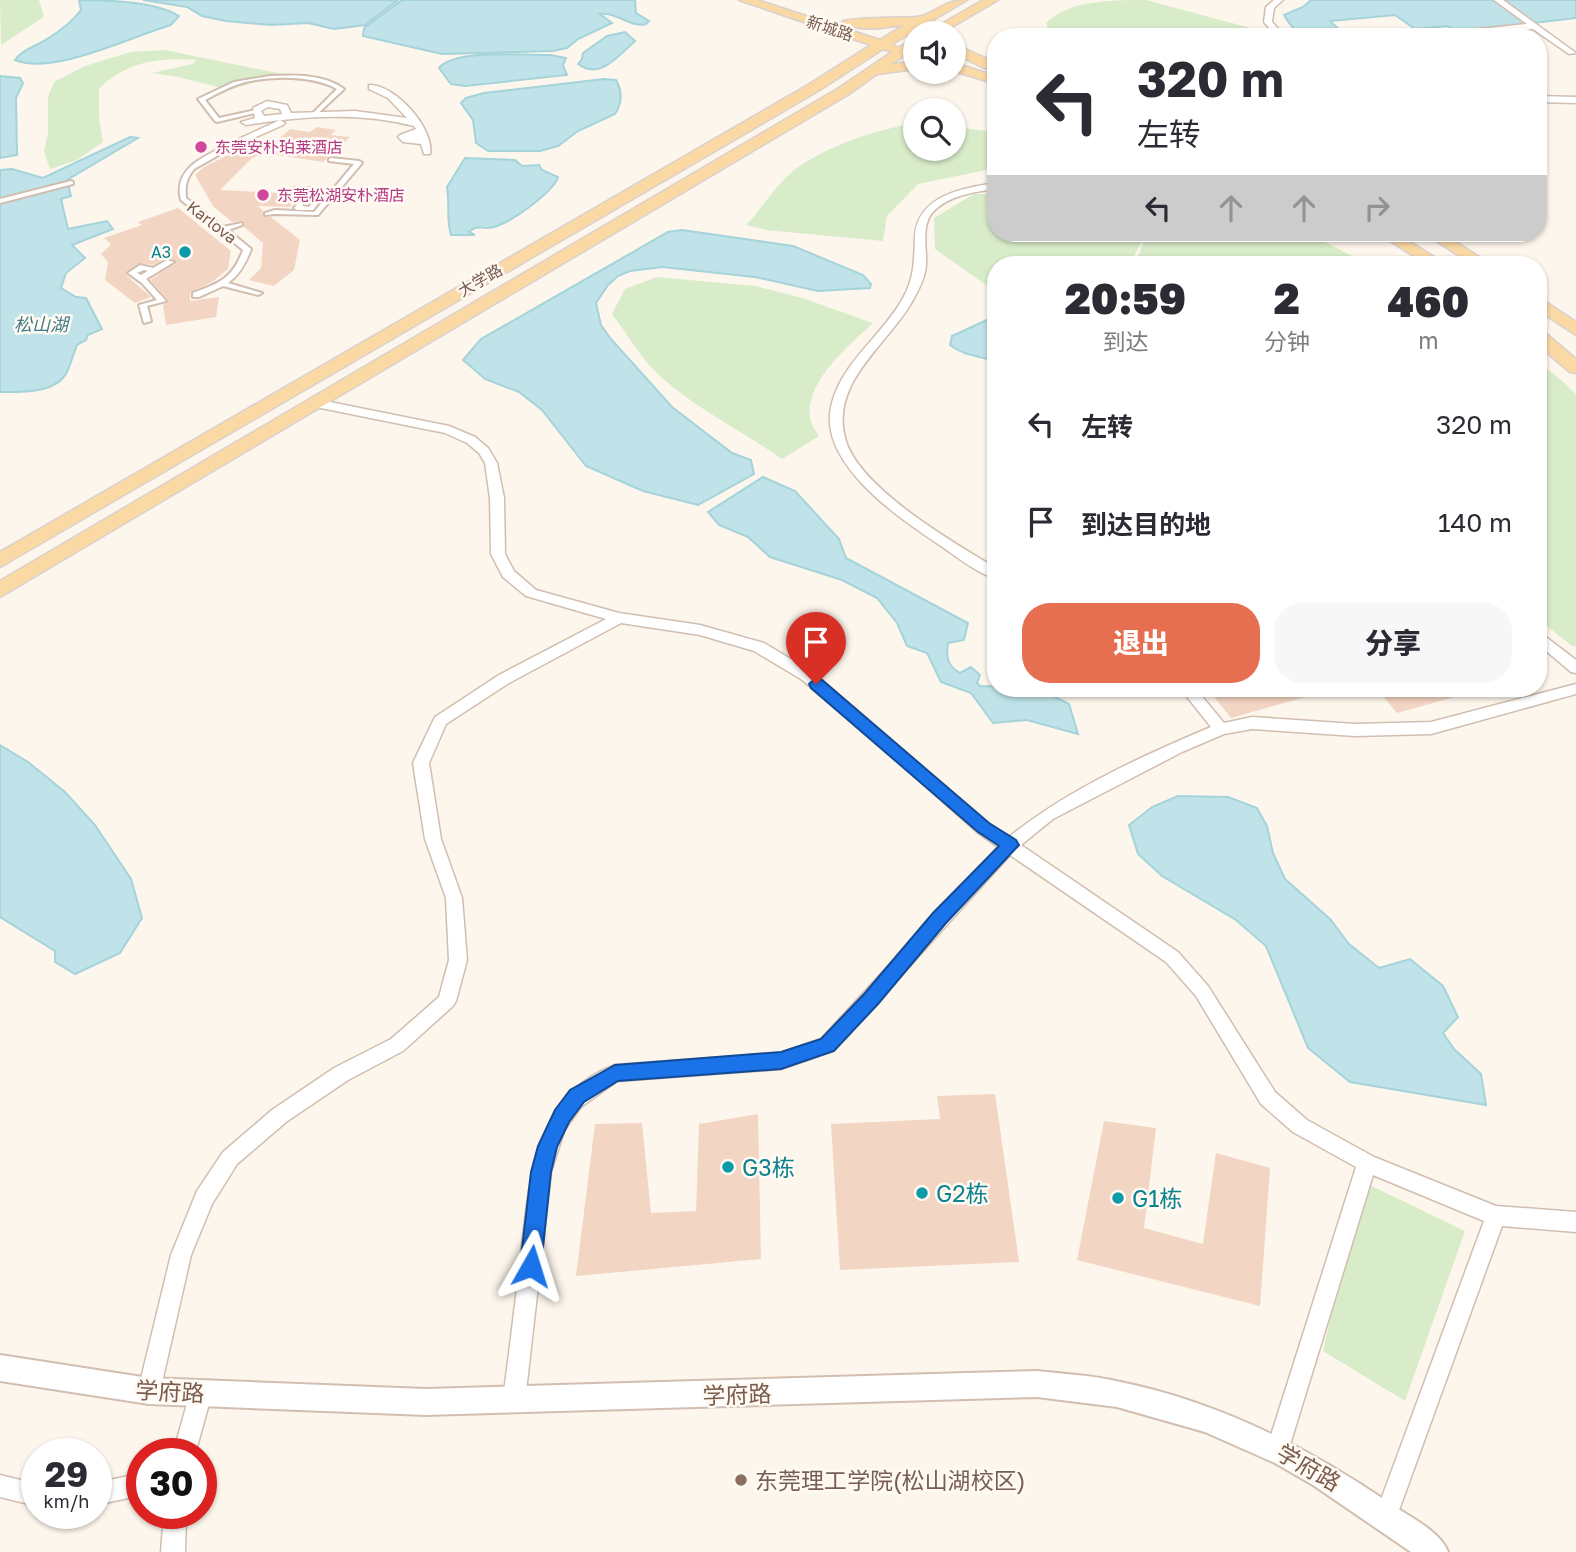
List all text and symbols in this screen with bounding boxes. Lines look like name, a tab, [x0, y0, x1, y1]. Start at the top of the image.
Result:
street label: 新城路	[804, 11, 856, 45]
map controls	[903, 21, 966, 161]
button: sound	[903, 21, 966, 84]
text: 320 m	[1137, 49, 1284, 108]
icon: left	[1022, 56, 1113, 147]
button: search	[903, 98, 966, 161]
text: 左转	[1137, 115, 1201, 153]
place label: 东莞安朴珀莱酒店	[215, 137, 343, 157]
marker: 东莞安朴珀莱酒店	[193, 139, 209, 155]
place label: 东莞松湖安朴酒店	[277, 185, 405, 205]
marker: 东莞松湖安朴酒店	[255, 187, 271, 203]
icon: left	[1139, 189, 1177, 227]
icon: ahead	[1212, 189, 1250, 227]
icon: ahead	[1285, 189, 1323, 227]
icon: right	[1358, 189, 1396, 227]
street label: Karlova	[183, 196, 241, 248]
place label: A3	[151, 242, 171, 262]
marker: A3	[177, 244, 193, 260]
street label: 大学路	[454, 259, 506, 301]
text: 20:59	[1065, 273, 1186, 323]
text: 2	[1274, 273, 1300, 323]
text: 460	[1388, 276, 1469, 326]
water label: 松山湖	[14, 313, 71, 335]
text: m	[1418, 326, 1439, 354]
text: 到达	[1102, 327, 1148, 355]
text: 分钟	[1264, 327, 1310, 355]
icon: left	[1022, 405, 1060, 443]
text: 320 m	[1436, 409, 1512, 440]
text: 左转	[1081, 411, 1133, 442]
icon: arrive	[1022, 503, 1060, 541]
text: 140 m	[1438, 507, 1512, 538]
text: 到达目的地	[1081, 509, 1211, 540]
button: 退出	[1022, 603, 1260, 683]
button: 分享	[1274, 603, 1512, 683]
pin	[786, 612, 846, 684]
icon: arrive	[797, 623, 835, 661]
place label: G3栋	[742, 1153, 795, 1181]
marker: G3栋	[720, 1159, 736, 1175]
place label: G2栋	[936, 1179, 989, 1207]
place label: G1栋	[1132, 1184, 1182, 1212]
marker: G2栋	[914, 1185, 930, 1201]
marker: G1栋	[1110, 1190, 1126, 1206]
position arrow	[494, 1229, 568, 1303]
street label: 学府路	[135, 1375, 205, 1407]
street label: 学府路	[702, 1379, 772, 1409]
speed limit sign: 30	[126, 1438, 217, 1529]
street label: 学府路	[1272, 1438, 1346, 1496]
text: 29	[45, 1453, 88, 1495]
place label: 东莞理工学院(松山湖校区)	[755, 1466, 1025, 1494]
marker: 东莞理工学院(松山湖校区)	[733, 1472, 749, 1488]
text: km/h	[44, 1490, 89, 1512]

